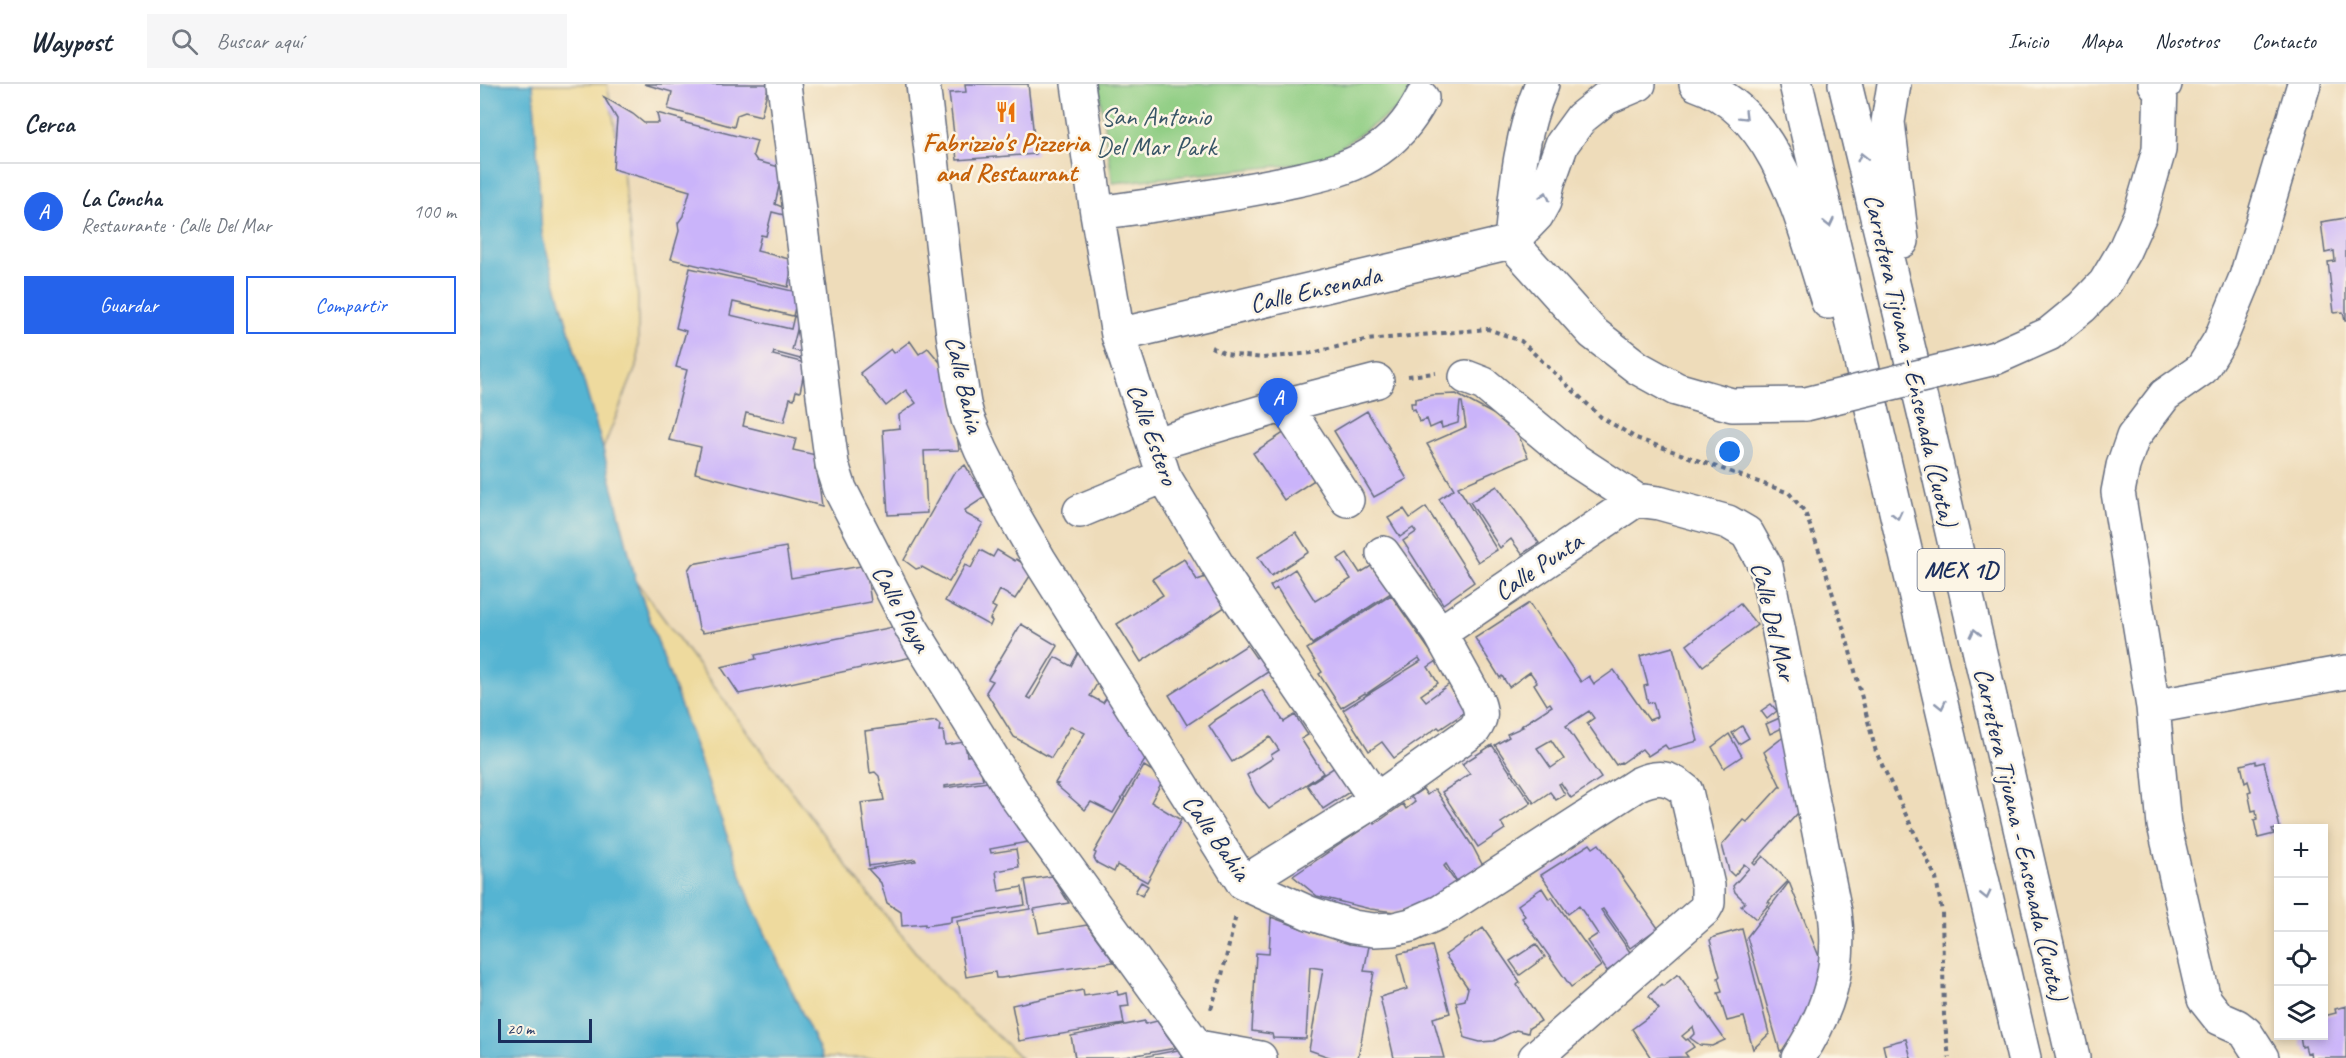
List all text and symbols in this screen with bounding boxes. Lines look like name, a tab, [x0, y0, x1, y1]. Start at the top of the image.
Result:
search box	[147, 14, 567, 68]
text: Waypost	[30, 24, 111, 59]
icon: search	[168, 25, 201, 58]
text: Buscar aquí	[216, 27, 303, 55]
text: Inicio	[2008, 28, 2048, 54]
text: Mapa	[2081, 28, 2122, 54]
text: Nosotros	[2155, 28, 2219, 54]
text: Contacto	[2252, 28, 2316, 54]
restaurant icon: Fabrizzio's Pizzeria and Restaurant	[994, 100, 1018, 124]
park label: San Antonio Del Mar Park	[1096, 100, 1219, 163]
text: Cerca	[24, 107, 74, 140]
one-way arrow	[1736, 108, 1747, 119]
place label: Fabrizzio's Pizzeria and Restaurant	[923, 126, 1092, 189]
one-way arrow	[1857, 152, 1870, 162]
text: La Concha	[81, 185, 162, 213]
one-way arrow	[1537, 191, 1550, 201]
street label: Carretera Tijuana - Ensenada (Cuota)	[1856, 191, 1965, 531]
text: A	[38, 199, 49, 224]
text: 100 m	[413, 199, 456, 224]
text: Restaurante · Calle Del Mar	[81, 213, 271, 238]
one-way arrow	[1821, 218, 1834, 228]
street label: Calle Ensenada	[1246, 258, 1385, 321]
button: Guardar	[24, 276, 234, 334]
button: Compartir	[246, 276, 456, 334]
street label: Calle Bahia	[937, 333, 992, 437]
pin: A	[1258, 378, 1298, 428]
street label: Calle Estero	[1119, 379, 1187, 491]
your location	[1715, 437, 1744, 466]
one-way arrow	[1890, 510, 1903, 520]
street label: Calle Punta	[1488, 524, 1590, 608]
road number: MEX 1D	[1918, 549, 2004, 591]
street label: Calle Playa	[864, 559, 940, 659]
street label: Calle Del Mar	[1743, 559, 1805, 686]
one-way arrow	[1969, 628, 1982, 638]
street label: Carretera Tijuana - Ensenada (Cuota)	[1966, 665, 2075, 1005]
one-way arrow	[1934, 700, 1947, 710]
street label: Calle Bahia	[1175, 788, 1259, 888]
map controls	[2274, 824, 2328, 1040]
button: +	[2274, 824, 2328, 878]
button: −	[2274, 878, 2328, 932]
one-way arrow	[1978, 889, 1991, 899]
button: locate	[2274, 932, 2328, 986]
button: layers	[2274, 986, 2328, 1040]
scale bar	[498, 1016, 592, 1044]
text: 20 m	[507, 1019, 534, 1039]

